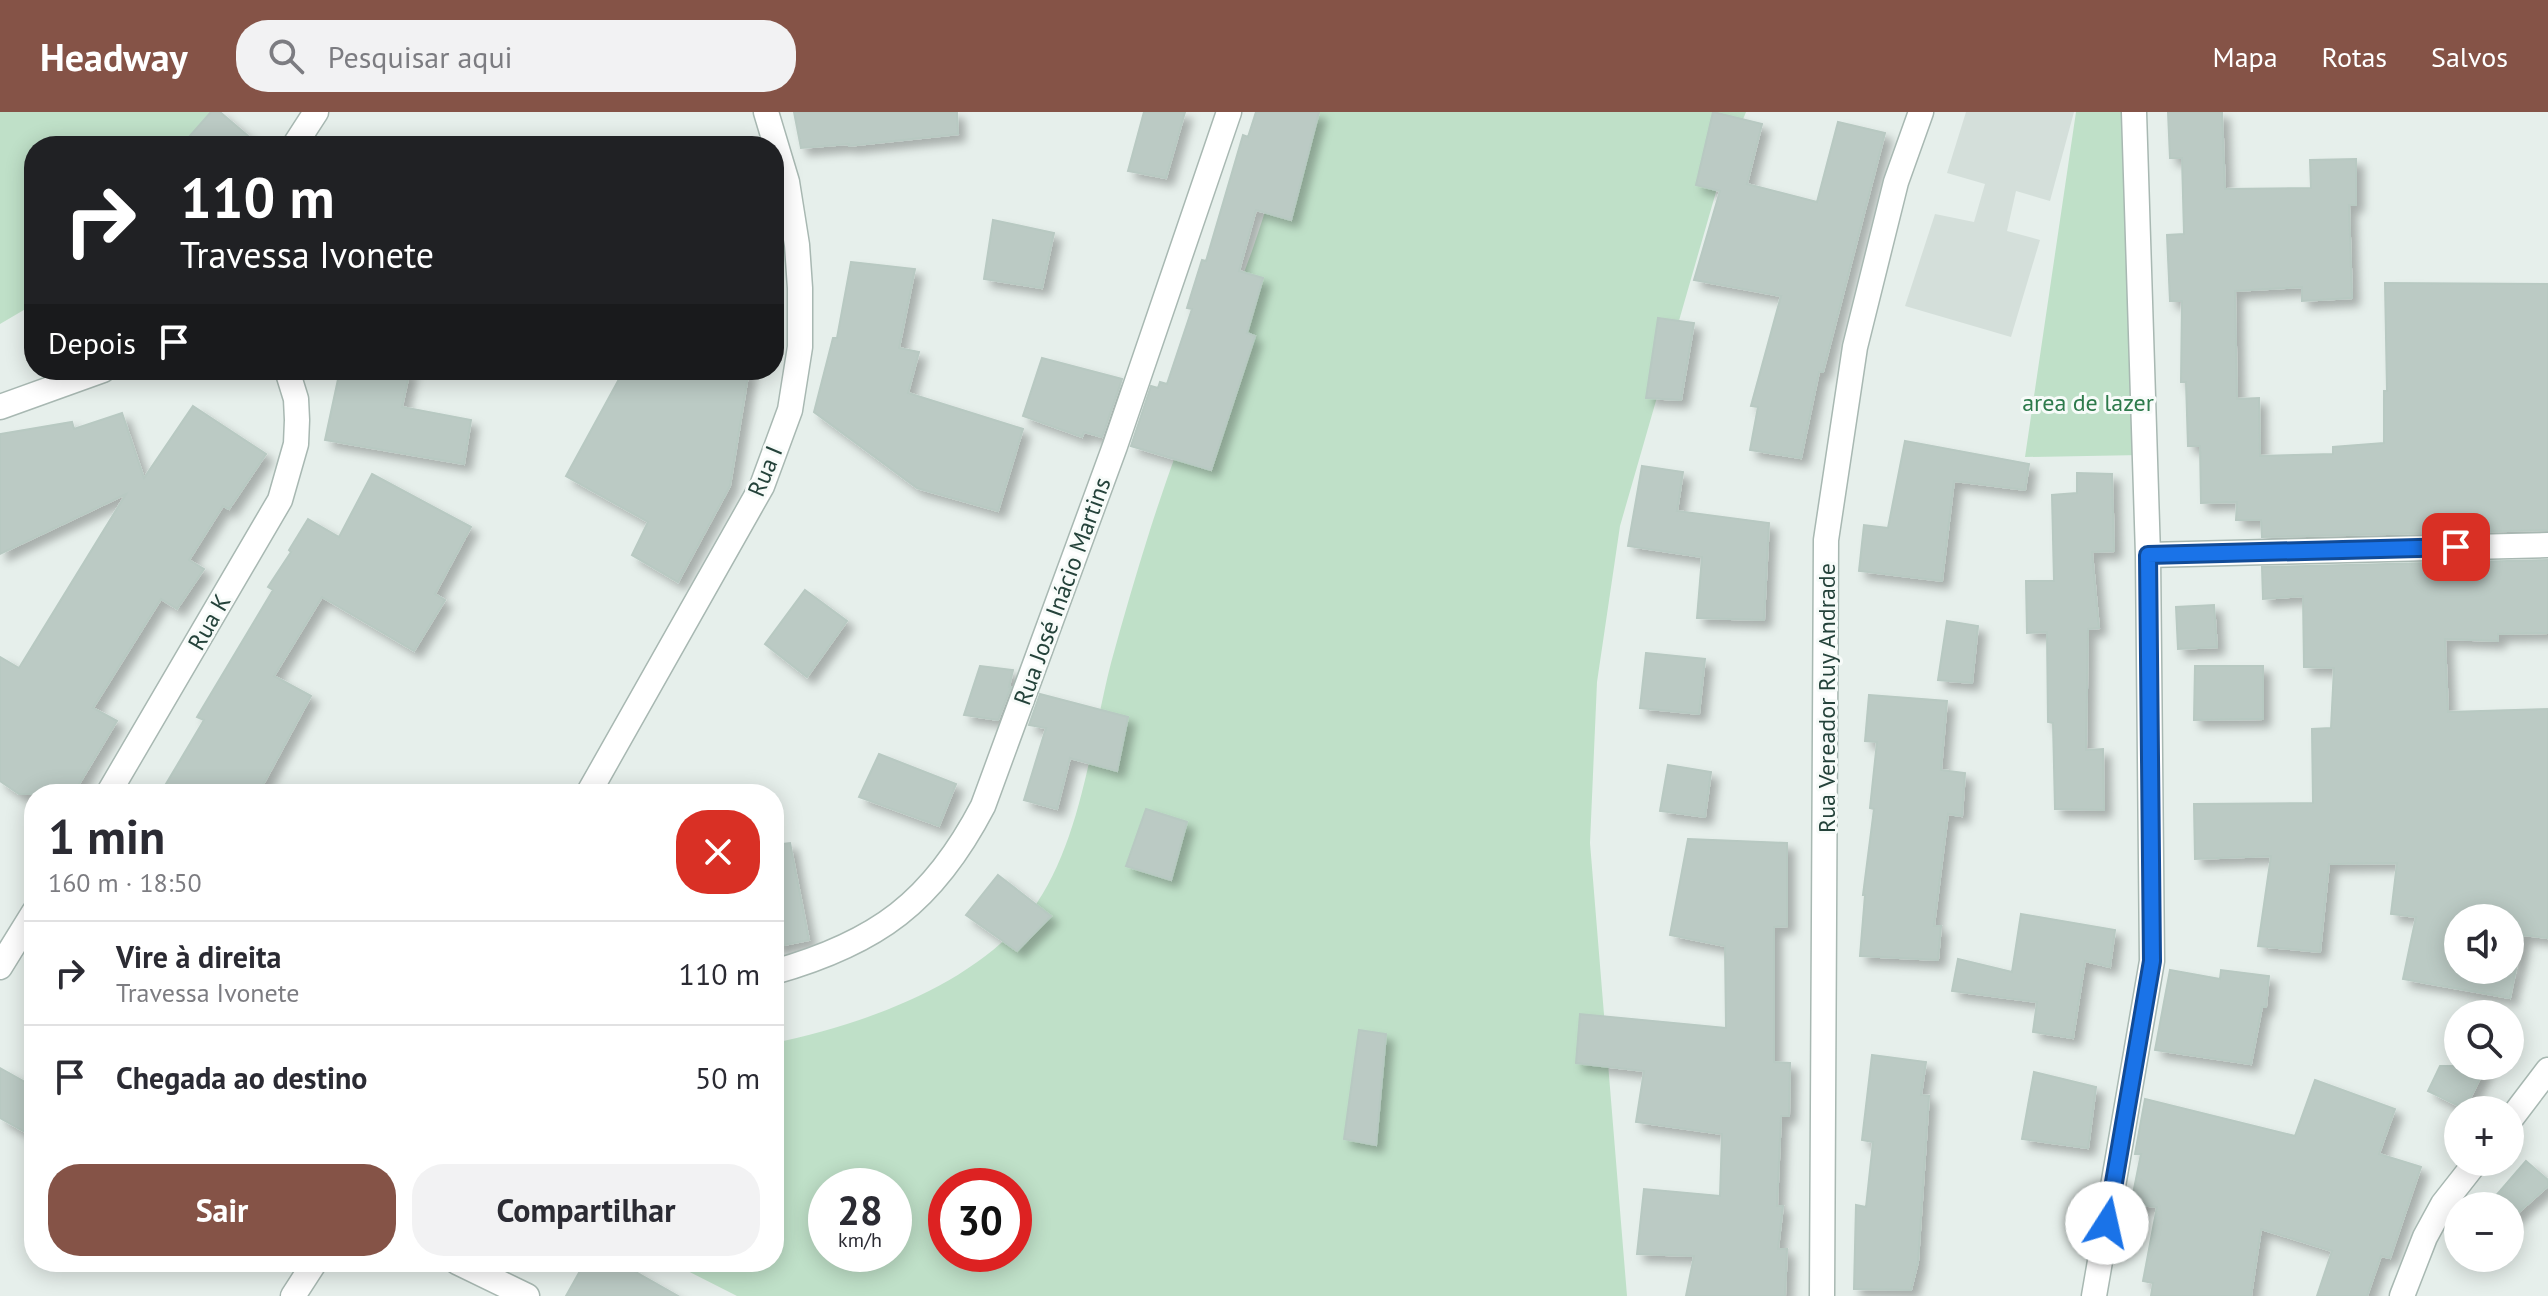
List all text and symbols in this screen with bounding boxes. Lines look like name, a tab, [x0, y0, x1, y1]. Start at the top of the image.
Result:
search box	[236, 20, 796, 92]
text: Headway	[40, 32, 188, 81]
icon: search	[264, 34, 308, 78]
text: Pesquisar aqui	[328, 37, 513, 76]
text: Mapa	[2213, 38, 2278, 75]
text: Rotas	[2322, 38, 2387, 75]
text: Salvos	[2431, 38, 2508, 75]
text: 110 m	[180, 161, 335, 233]
icon: right	[48, 168, 152, 272]
text: Travessa Ivonete	[180, 231, 434, 278]
icon: arrive	[152, 320, 196, 364]
text: Depois	[48, 323, 136, 362]
park label: area de lazer	[2022, 387, 2154, 418]
street label: Rua I	[741, 441, 789, 501]
street label: Rua José Inácio Martins	[1006, 473, 1118, 709]
pin	[2422, 513, 2490, 581]
icon: arrive	[2434, 525, 2478, 569]
street label: Rua Vereador Ruy Andrade	[1811, 563, 1842, 833]
street label: Rua K	[181, 588, 237, 656]
text: 1 min	[48, 805, 165, 867]
button: close	[676, 810, 760, 894]
text: 160 m · 18:50	[48, 866, 202, 899]
map controls	[2444, 904, 2524, 1272]
button: sound	[2444, 904, 2524, 984]
text: Vire à direita	[116, 937, 281, 976]
icon: right	[48, 951, 92, 995]
text: 110 m	[679, 954, 760, 993]
text: Travessa Ivonete	[116, 976, 300, 1009]
button: search	[2444, 1000, 2524, 1080]
icon: arrive	[48, 1055, 92, 1099]
text: Chegada ao destino	[116, 1058, 367, 1097]
text: 50 m	[695, 1058, 760, 1097]
button: +	[2444, 1096, 2524, 1176]
button: Sair	[48, 1164, 396, 1256]
button: Compartilhar	[412, 1164, 760, 1256]
speed limit sign: 30	[928, 1168, 1032, 1272]
position arrow	[2065, 1181, 2149, 1265]
text: 28	[837, 1184, 883, 1236]
button: −	[2444, 1192, 2524, 1272]
text: km/h	[838, 1227, 882, 1253]

